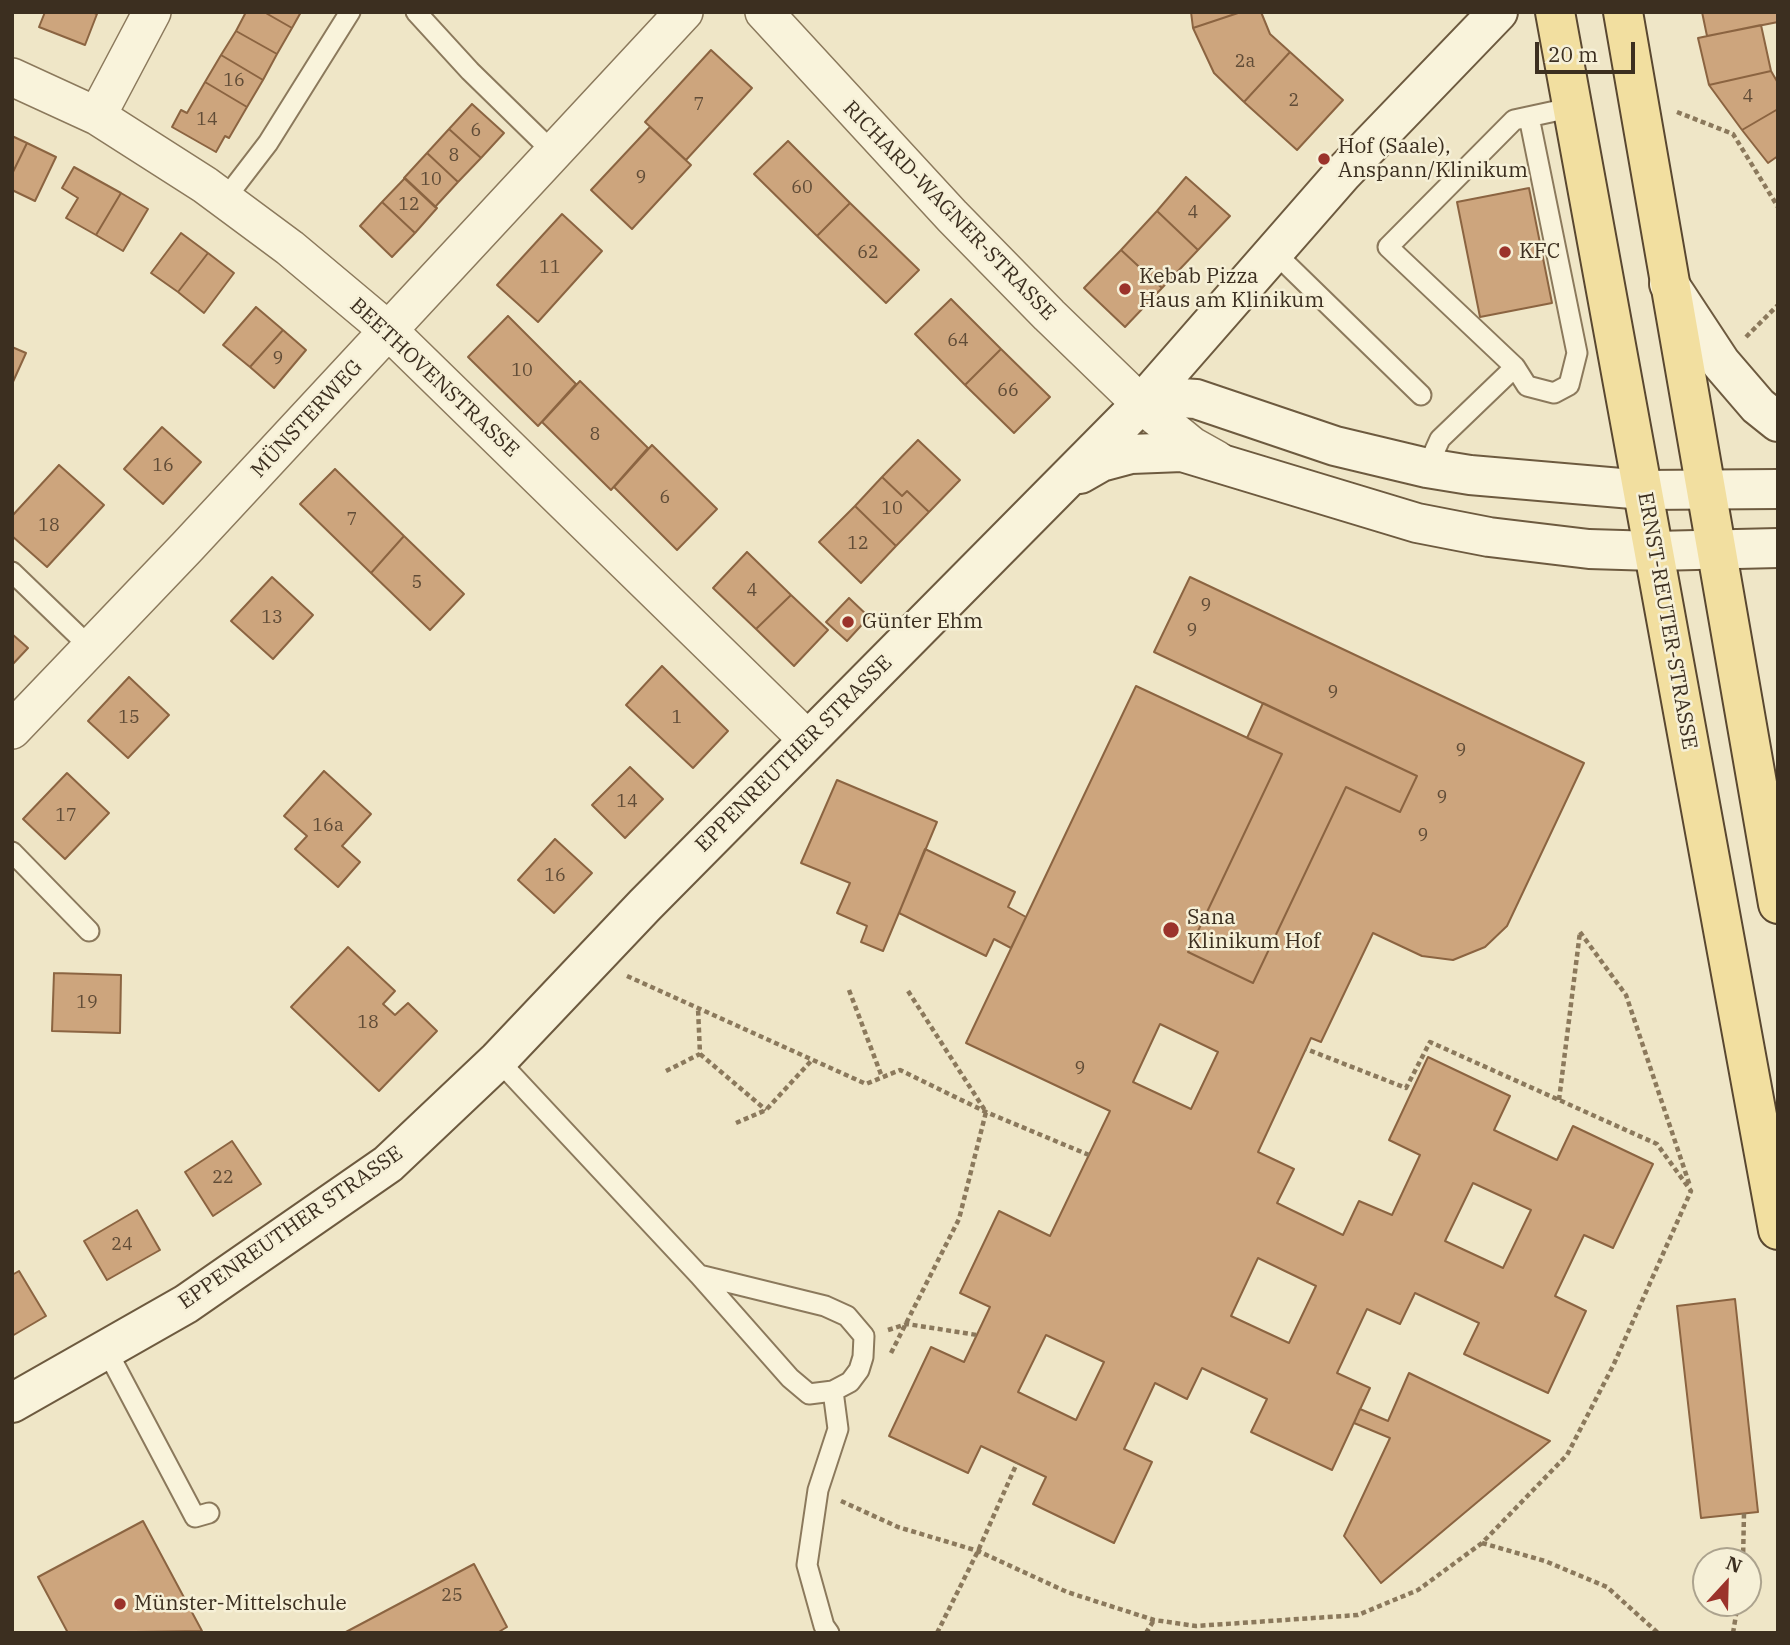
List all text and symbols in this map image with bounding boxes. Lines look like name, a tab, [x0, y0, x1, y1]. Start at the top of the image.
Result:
scale bar	[1538, 28, 1638, 72]
text: 20 m	[1548, 40, 1598, 68]
house number: 2a	[1235, 51, 1255, 73]
house number: 16	[223, 70, 245, 92]
house number: 4	[1743, 86, 1753, 108]
house number: 2	[1289, 90, 1299, 112]
house number: 7	[694, 94, 704, 116]
street label: RICHARD-WAGNER-STRASSE	[837, 96, 1061, 326]
house number: 14	[196, 109, 218, 131]
house number: 6	[471, 120, 481, 142]
place label: Hof (Saale), Anspann/Klinikum	[1338, 134, 1528, 184]
house number: 8	[449, 145, 459, 167]
marker: Hof (Saale), Anspann/Klinikum	[1316, 151, 1332, 167]
house number: 9	[636, 167, 646, 189]
house number: 10	[420, 169, 442, 191]
house number: 60	[791, 177, 813, 199]
house number: 12	[398, 194, 420, 216]
house number: 4	[1188, 202, 1198, 224]
place label: KFC	[1519, 239, 1560, 265]
house number: 62	[857, 242, 879, 264]
marker: KFC	[1497, 244, 1513, 260]
house number: 11	[539, 257, 561, 279]
place label: Kebab Pizza Haus am Klinikum	[1139, 264, 1324, 314]
marker: Kebab Pizza Haus am Klinikum	[1117, 281, 1133, 297]
street label: BEETHOVENSTRASSE	[344, 293, 524, 463]
house number: 64	[947, 330, 969, 352]
house number: 9	[273, 348, 283, 370]
street label: MÜNSTERWEG	[246, 355, 368, 483]
house number: 10	[511, 360, 533, 382]
house number: 66	[997, 380, 1019, 402]
house number: 8	[590, 424, 600, 446]
house number: 16	[152, 455, 174, 477]
house number: 6	[660, 487, 670, 509]
street label: ERNST-REUTER-STRASSE	[1632, 490, 1702, 752]
house number: 10	[881, 498, 903, 520]
house number: 7	[347, 509, 357, 531]
house number: 18	[38, 515, 60, 537]
house number: 12	[847, 533, 869, 555]
house number: 5	[412, 572, 422, 594]
house number: 4	[747, 580, 757, 602]
house number: 9	[1201, 595, 1211, 617]
house number: 13	[261, 607, 283, 629]
place label: Günter Ehm	[862, 609, 983, 635]
marker: Günter Ehm	[840, 614, 856, 630]
house number: 9	[1187, 620, 1197, 642]
street label: EPPENREUTHER STRASSE	[690, 650, 898, 858]
house number: 9	[1328, 682, 1338, 704]
house number: 15	[118, 707, 140, 729]
house number: 1	[672, 707, 682, 729]
house number: 9	[1456, 740, 1466, 762]
house number: 9	[1437, 787, 1447, 809]
house number: 14	[616, 791, 638, 813]
house number: 17	[55, 805, 77, 827]
house number: 16a	[312, 815, 344, 837]
house number: 9	[1418, 825, 1428, 847]
house number: 16	[544, 865, 566, 887]
place label: Sana Klinikum Hof	[1187, 905, 1320, 955]
marker: Sana Klinikum Hof	[1161, 920, 1181, 940]
house number: 19	[76, 992, 98, 1014]
house number: 18	[357, 1012, 379, 1034]
house number: 9	[1075, 1058, 1085, 1080]
street label: EPPENREUTHER STRASSE	[174, 1141, 408, 1315]
house number: 22	[212, 1167, 234, 1189]
house number: 24	[111, 1234, 133, 1256]
north arrow	[1692, 1547, 1762, 1617]
text: N	[1723, 1550, 1746, 1578]
house number: 25	[441, 1585, 463, 1607]
place label: Münster-Mittelschule	[134, 1591, 347, 1617]
marker: Münster-Mittelschule	[112, 1596, 128, 1612]

